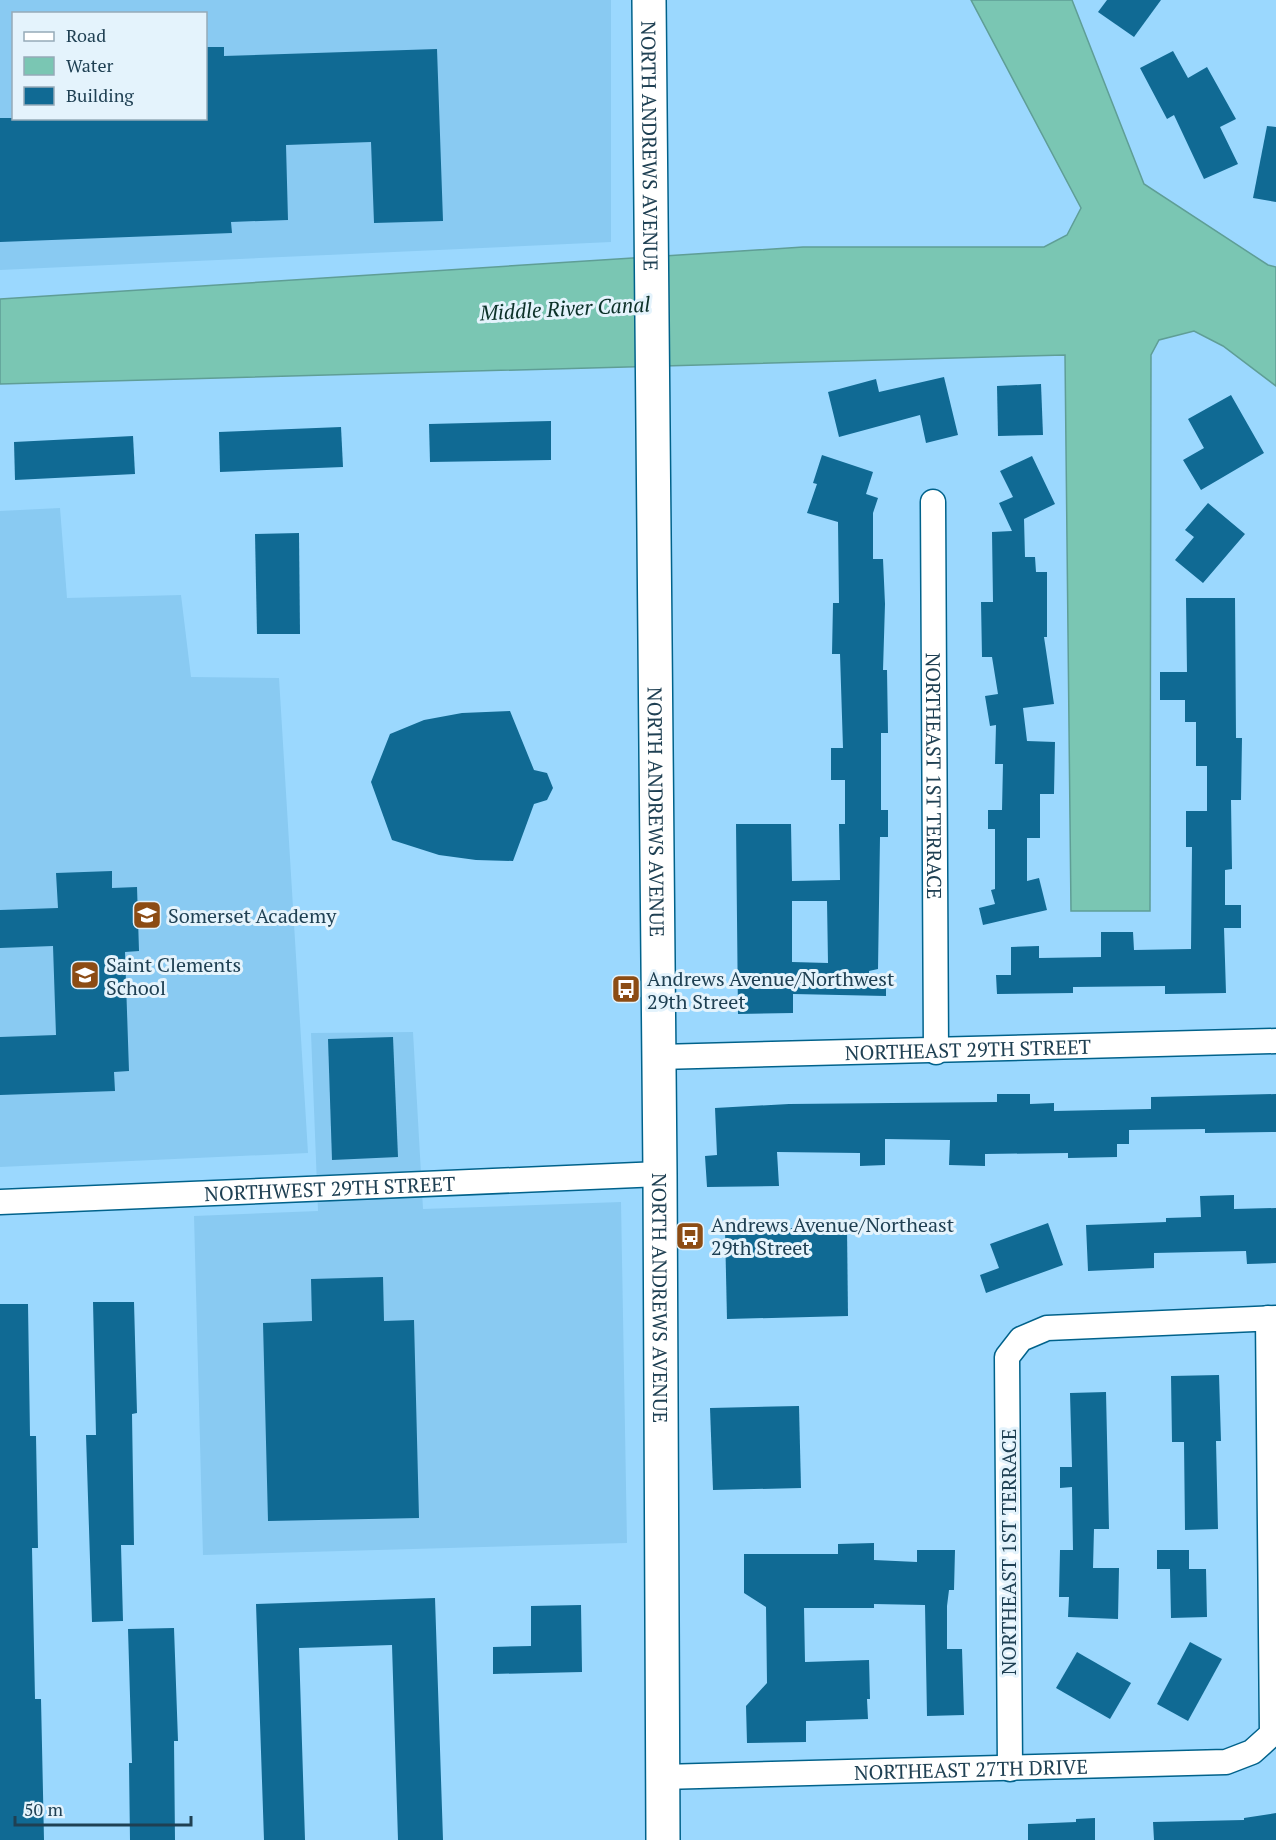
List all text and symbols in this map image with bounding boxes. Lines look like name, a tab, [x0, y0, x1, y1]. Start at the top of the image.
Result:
legend	[12, 12, 207, 120]
street label: NORTH ANDREWS AVENUE	[636, 21, 665, 271]
text: Road	[66, 23, 106, 47]
text: Water	[66, 53, 113, 77]
text: Building	[66, 83, 134, 107]
water label: Middle River Canal	[478, 290, 651, 326]
street label: NORTHEAST 1ST TERRACE	[920, 653, 949, 899]
street label: NORTH ANDREWS AVENUE	[642, 687, 671, 937]
school or university icon: Somerset Academy	[131, 899, 163, 931]
place label: Somerset Academy	[168, 902, 337, 929]
place label: Saint Clements School	[106, 951, 241, 1001]
school or university icon: Saint Clements School	[69, 959, 101, 991]
place label: Andrews Avenue/Northwest 29th Street	[647, 965, 895, 1015]
bus stop icon: Andrews Avenue/Northwest 29th Street	[610, 973, 642, 1005]
street label: NORTHEAST 29TH STREET	[844, 1032, 1091, 1066]
street label: NORTHWEST 29TH STREET	[204, 1169, 456, 1207]
street label: NORTH ANDREWS AVENUE	[646, 1173, 675, 1423]
place label: Andrews Avenue/Northeast 29th Street	[711, 1211, 955, 1261]
bus stop icon: Andrews Avenue/Northeast 29th Street	[674, 1220, 706, 1252]
street label: NORTHEAST 1ST TERRACE	[995, 1429, 1022, 1675]
street label: NORTHEAST 27TH DRIVE	[854, 1752, 1088, 1785]
scale bar	[15, 1789, 190, 1827]
text: 50 m	[24, 1797, 64, 1821]

